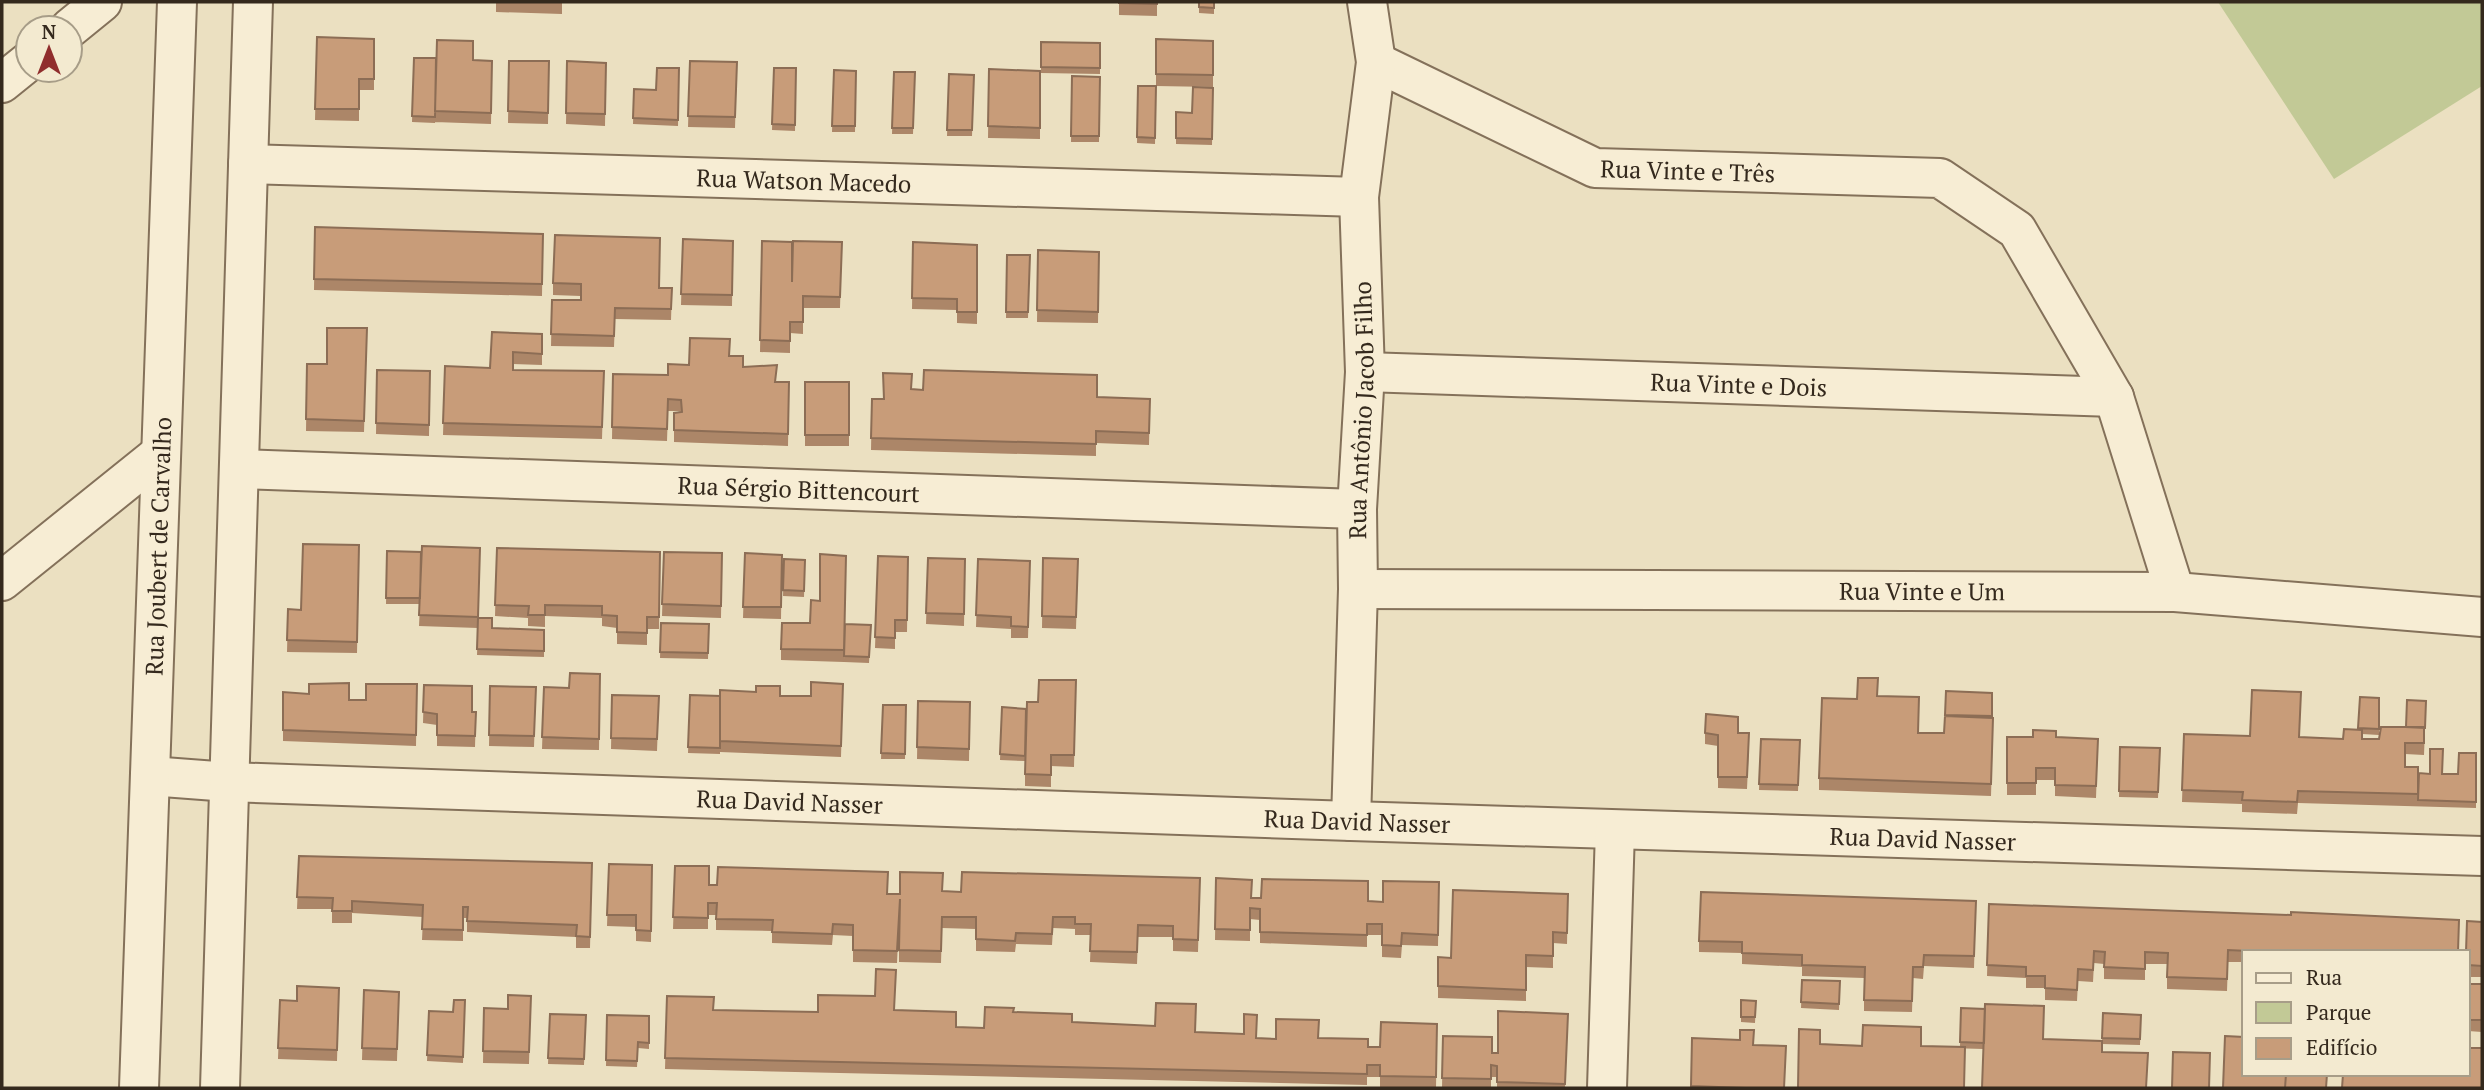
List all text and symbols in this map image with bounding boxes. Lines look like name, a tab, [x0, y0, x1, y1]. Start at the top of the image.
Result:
north arrow	[14, 14, 84, 84]
text: N	[42, 19, 57, 44]
street label: Rua Vinte e Três	[1600, 152, 1776, 189]
street label: Rua Watson Macedo	[696, 161, 912, 200]
street label: Rua Antônio Jacob Filho	[1341, 281, 1381, 539]
street label: Rua Vinte e Dois	[1650, 366, 1828, 403]
street label: Rua Joubert de Carvalho	[137, 416, 178, 676]
street label: Rua Sérgio Bittencourt	[677, 469, 920, 509]
street label: Rua Vinte e Um	[1839, 575, 2005, 607]
street label: Rua David Nasser	[696, 782, 884, 821]
street label: Rua David Nasser	[1263, 802, 1452, 840]
street label: Rua David Nasser	[1829, 820, 2017, 858]
legend	[2242, 950, 2470, 1076]
text: Rua	[2306, 963, 2342, 991]
text: Parque	[2306, 998, 2371, 1026]
text: Edifício	[2306, 1033, 2377, 1061]

